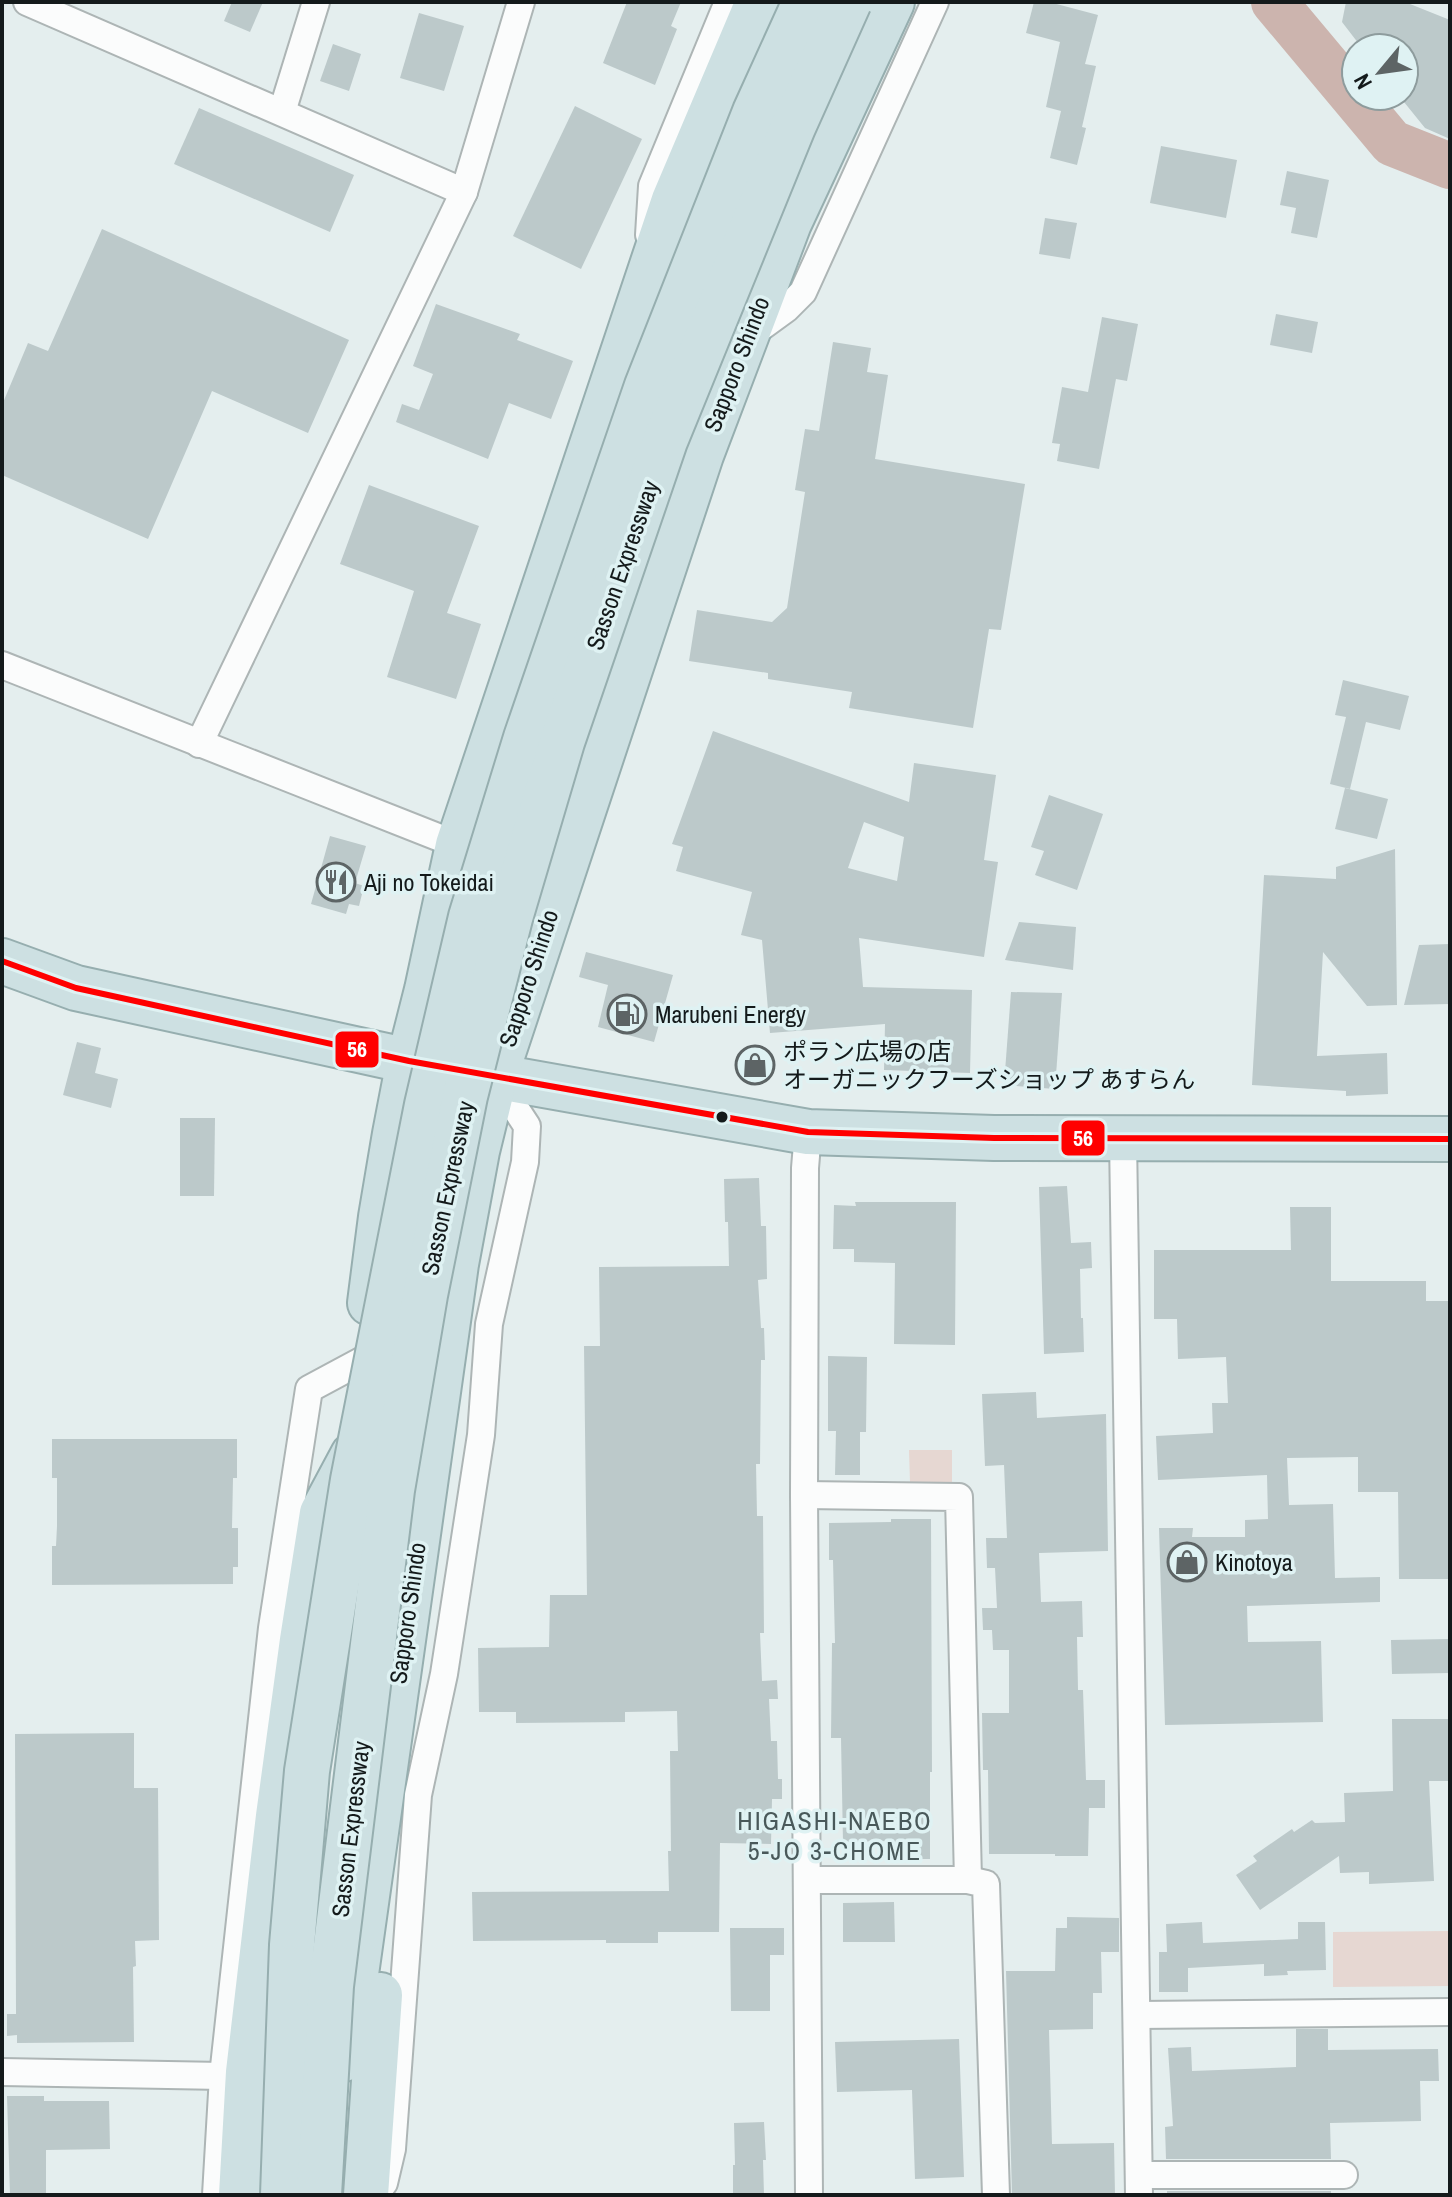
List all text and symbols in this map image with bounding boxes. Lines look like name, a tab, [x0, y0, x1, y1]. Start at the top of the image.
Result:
north arrow	[1340, 32, 1420, 112]
text: N	[1346, 69, 1379, 95]
street label: Sapporo Shindo	[696, 292, 776, 436]
street label: Sasson Expressway	[578, 476, 666, 654]
restaurant icon: Aji no Tokeidai	[315, 861, 357, 903]
place label: Aji no Tokeidai	[363, 866, 494, 898]
street label: Sapporo Shindo	[491, 905, 565, 1051]
fuel station icon: Marubeni Energy	[606, 993, 648, 1035]
place label: Marubeni Energy	[655, 998, 806, 1030]
line badge: 56	[334, 1030, 380, 1069]
text: 56	[347, 1034, 367, 1064]
place label: ポラン広場の店 オーガニックフーズショップ あすらん	[783, 1035, 1195, 1095]
shop icon: ポラン広場の店 オーガニックフーズショップ あすらん	[734, 1044, 776, 1086]
street label: Sasson Expressway	[413, 1098, 481, 1278]
unlabelled marker	[714, 1109, 730, 1125]
line badge: 56	[1060, 1119, 1106, 1157]
text: 56	[1073, 1123, 1093, 1153]
street label: Sapporo Shindo	[381, 1540, 433, 1686]
shop icon: Kinotoya	[1166, 1541, 1208, 1583]
place label: Kinotoya	[1215, 1546, 1293, 1578]
street label: Sasson Expressway	[323, 1739, 377, 1919]
district label: HIGASHI-NAEBO 5-JO 3-CHOME	[737, 1803, 933, 1868]

